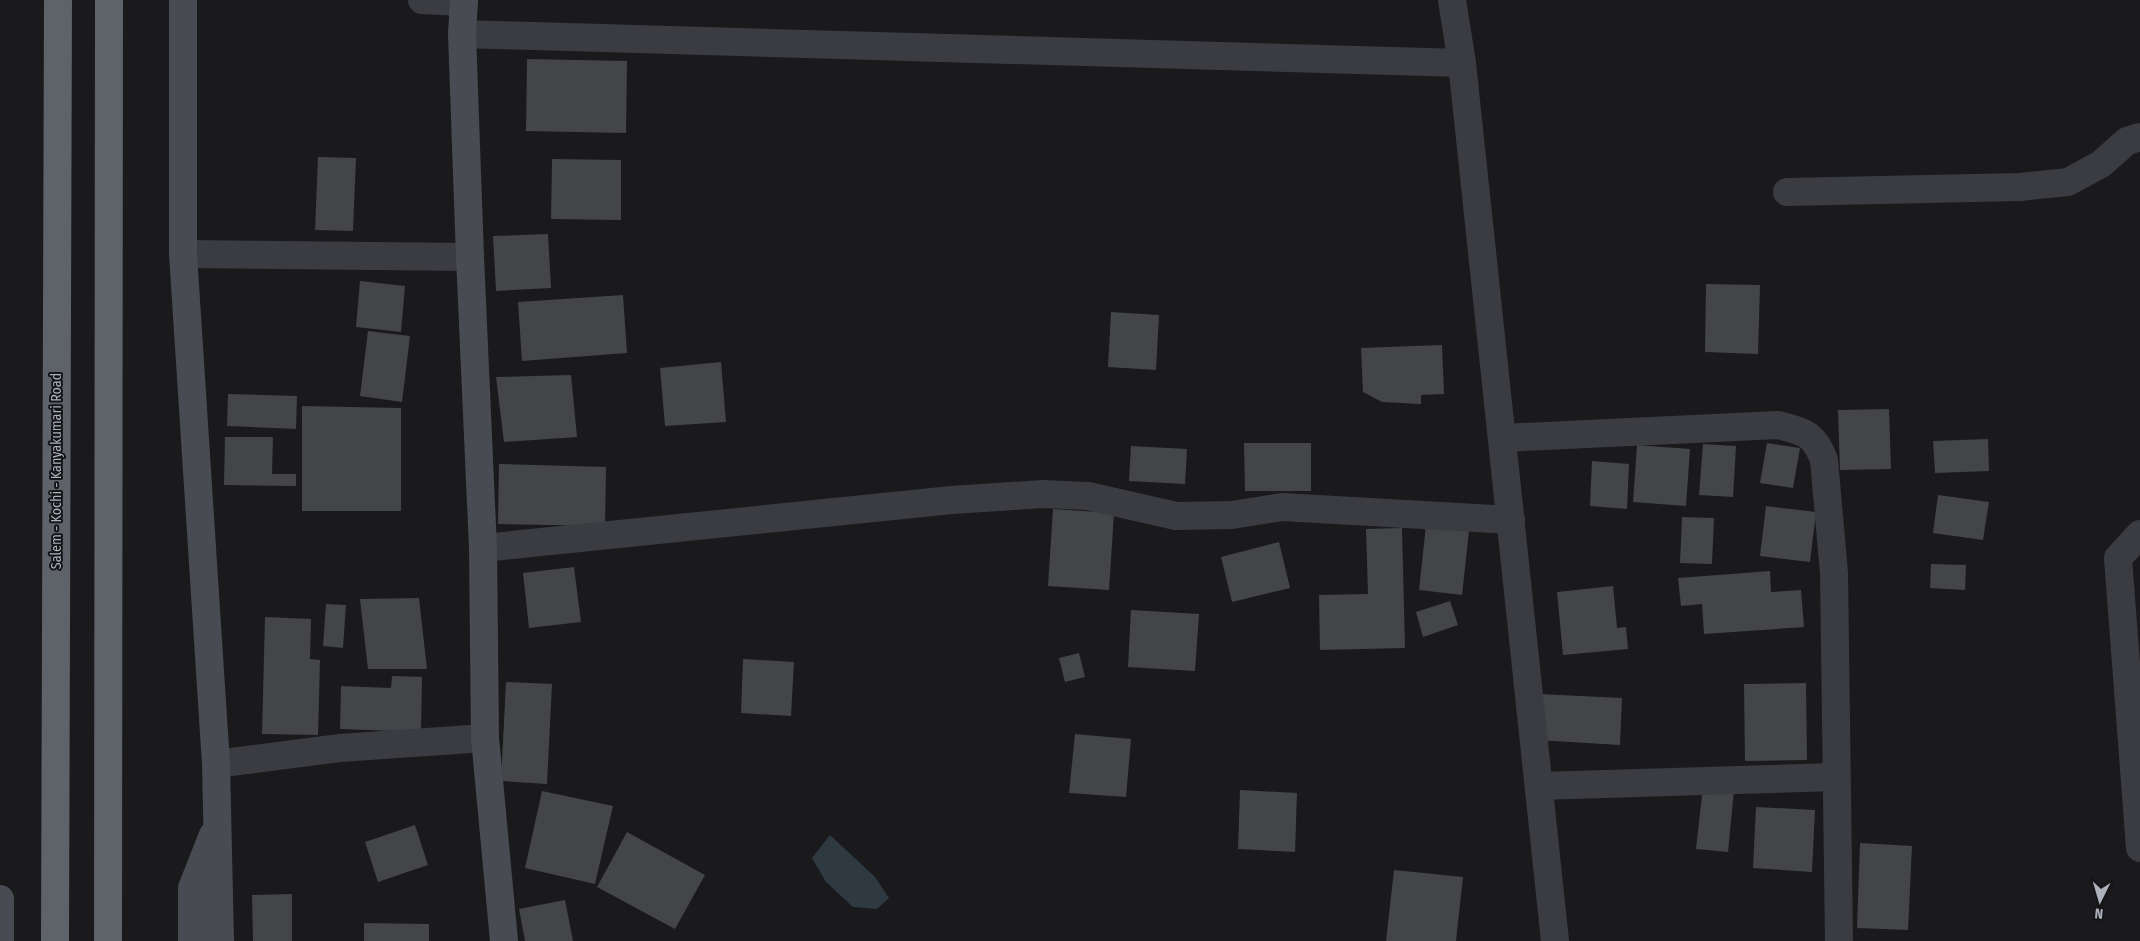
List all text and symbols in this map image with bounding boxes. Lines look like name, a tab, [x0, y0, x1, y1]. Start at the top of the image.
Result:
street label: Salem - Kochi - Kanyakumari Road	[48, 373, 65, 569]
north arrow	[2075, 876, 2125, 926]
text: N	[2094, 905, 2104, 922]

